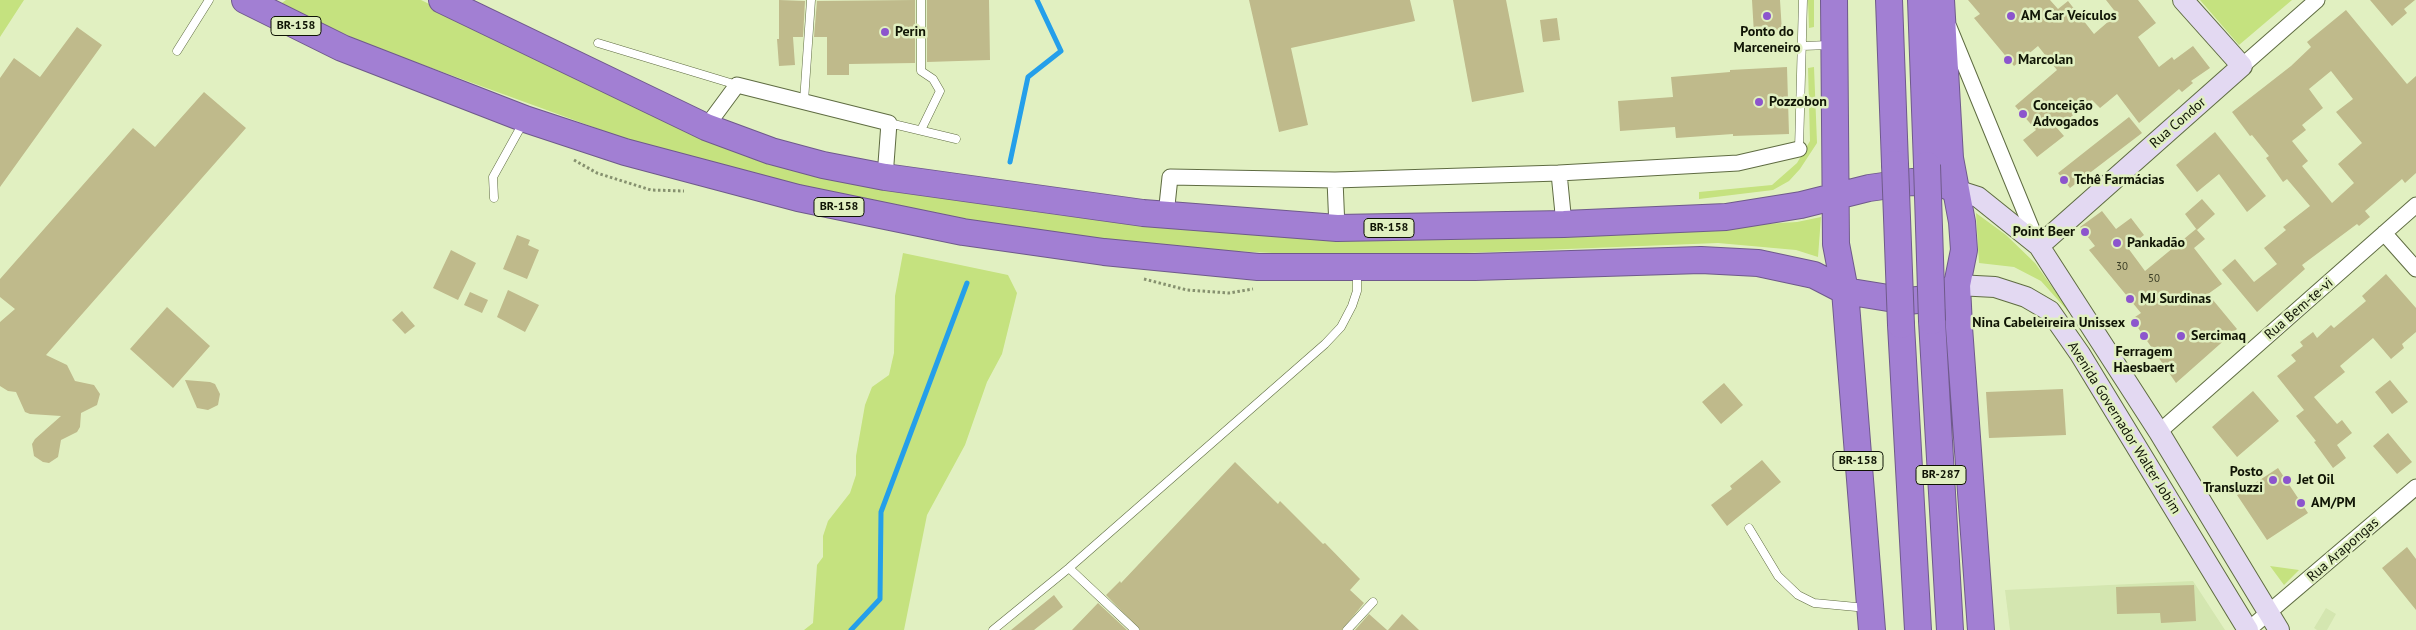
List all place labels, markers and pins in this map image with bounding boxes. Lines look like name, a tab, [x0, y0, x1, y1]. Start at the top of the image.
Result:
place label: AM Car Veículos	[2021, 8, 2117, 24]
marker: Ponto do Marceneiro	[1761, 10, 1773, 22]
marker: AM Car Veículos	[2005, 10, 2017, 22]
place label: Perin	[895, 24, 926, 40]
place label: Ponto do Marceneiro	[1734, 24, 1800, 56]
marker: Perin	[879, 26, 891, 38]
place label: Marcolan	[2018, 52, 2073, 68]
marker: Marcolan	[2002, 54, 2014, 66]
place label: Pozzobon	[1769, 94, 1827, 110]
marker: Pozzobon	[1753, 96, 1765, 108]
place label: Conceição Advogados	[2033, 98, 2099, 130]
marker: Conceição Advogados	[2017, 108, 2029, 120]
place label: Tchê Farmácias	[2074, 172, 2164, 188]
marker: Tchê Farmácias	[2058, 174, 2070, 186]
place label: Point Beer	[2013, 224, 2075, 240]
marker: Point Beer	[2079, 226, 2091, 238]
place label: Pankadão	[2127, 235, 2185, 251]
marker: Pankadão	[2111, 237, 2123, 249]
place label: MJ Surdinas	[2140, 291, 2211, 307]
marker: MJ Surdinas	[2124, 293, 2136, 305]
place label: Nina Cabeleireira Unissex	[1972, 315, 2125, 331]
marker: Nina Cabeleireira Unissex	[2129, 317, 2141, 329]
place label: Sercimaq	[2191, 328, 2246, 344]
marker: Ferragem Haesbaert	[2138, 330, 2150, 342]
marker: Sercimaq	[2175, 330, 2187, 342]
place label: Ferragem Haesbaert	[2114, 344, 2174, 377]
place label: Posto Transluzzi	[2203, 464, 2263, 497]
place label: Jet Oil	[2297, 472, 2334, 488]
marker: Posto Transluzzi	[2267, 474, 2279, 486]
marker: Jet Oil	[2281, 474, 2293, 486]
place label: AM/PM	[2311, 495, 2356, 511]
marker: AM/PM	[2295, 497, 2307, 509]

